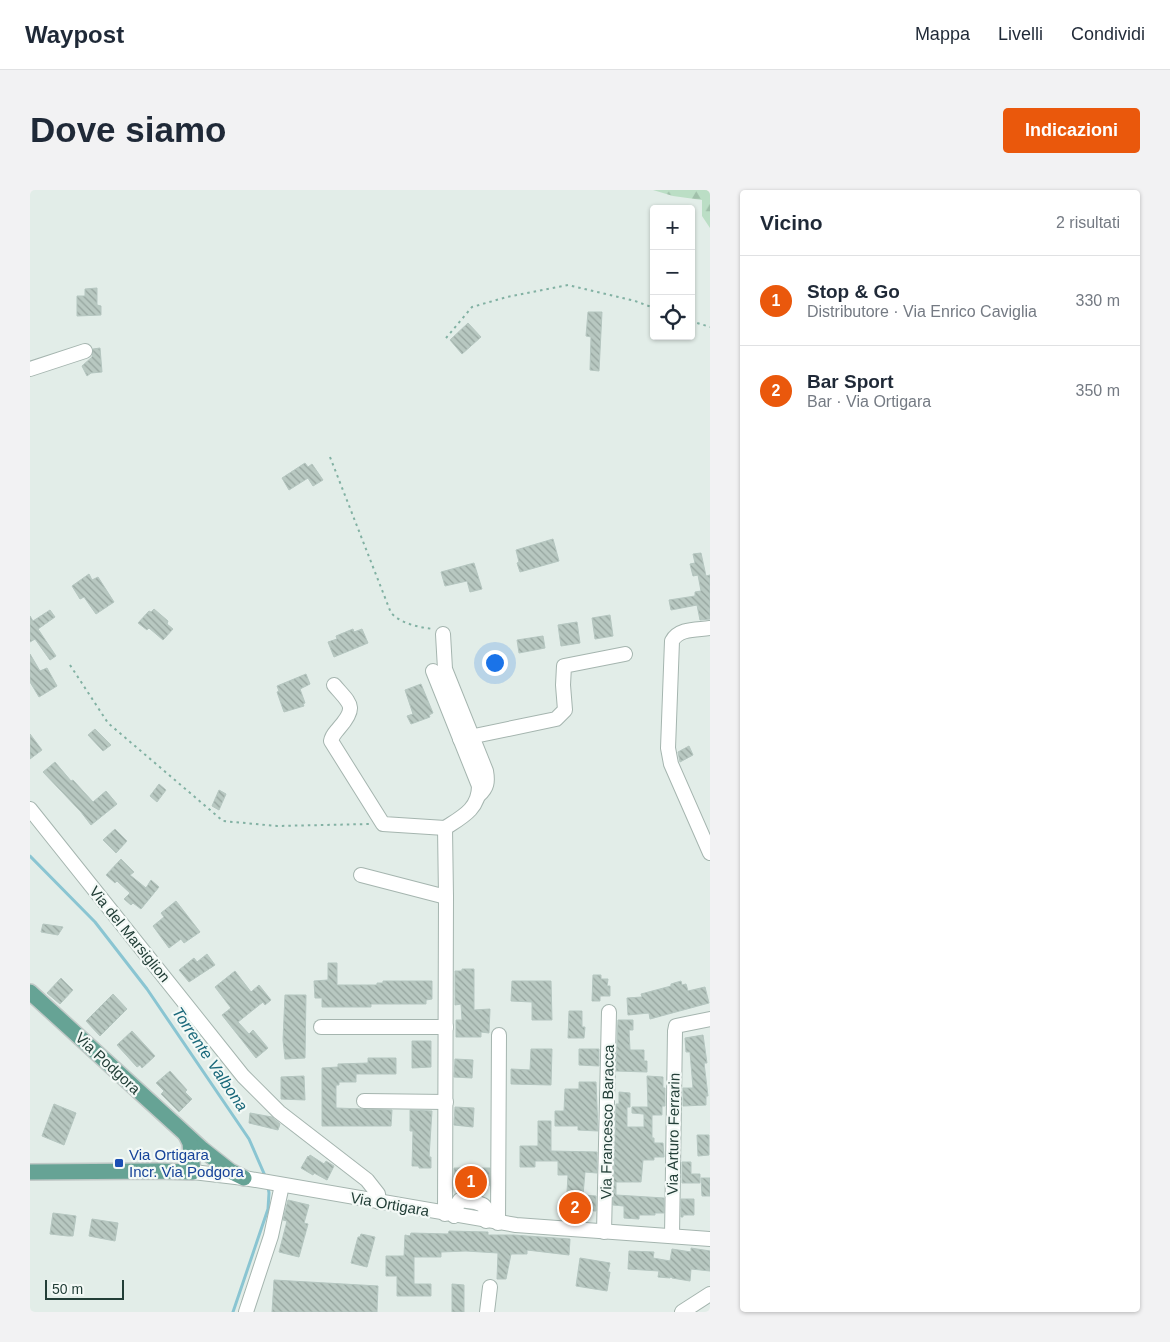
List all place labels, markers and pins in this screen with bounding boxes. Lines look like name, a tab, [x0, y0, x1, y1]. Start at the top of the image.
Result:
place label: Via Ortigara Incr. Via Podgora	[129, 1146, 244, 1180]
marker: Via Ortigara Incr. Via Podgora	[113, 1157, 125, 1169]
pin: 1	[455, 1163, 487, 1201]
pin: 2	[559, 1189, 591, 1227]

